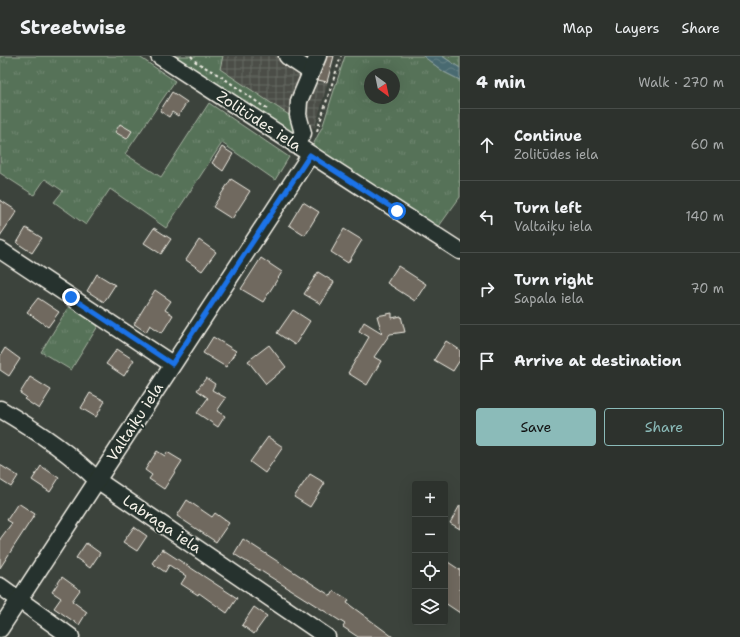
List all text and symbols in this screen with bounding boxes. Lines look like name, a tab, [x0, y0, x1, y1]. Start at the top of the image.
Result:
text: Streetwise	[20, 15, 126, 40]
text: Map	[563, 19, 593, 37]
text: Layers	[615, 19, 659, 37]
text: Share	[681, 19, 720, 37]
north arrow	[364, 68, 400, 104]
text: 4 min	[476, 71, 526, 93]
text: Walk · 270 m	[638, 74, 724, 91]
street label: Zolitūdes iela	[213, 86, 306, 156]
text: Continue	[514, 126, 582, 146]
icon: ahead	[476, 134, 498, 156]
text: 60 m	[691, 136, 724, 153]
text: Zolitūdes iela	[514, 146, 598, 163]
text: Turn left	[514, 198, 582, 218]
route start	[388, 202, 406, 220]
icon: left	[476, 206, 498, 228]
text: 140 m	[685, 208, 724, 225]
text: Valtaiķu iela	[514, 218, 592, 235]
text: Turn right	[514, 270, 594, 290]
icon: right	[476, 278, 498, 300]
text: 70 m	[690, 280, 724, 297]
route end	[62, 288, 80, 306]
text: Sapala iela	[514, 290, 584, 307]
icon: arrive	[476, 350, 498, 372]
text: Arrive at destination	[514, 351, 682, 371]
street label: Valtaiķu iela	[102, 378, 169, 466]
button: Save	[476, 408, 596, 446]
button: Share	[604, 408, 724, 446]
map controls	[412, 481, 448, 625]
button: +	[412, 481, 448, 517]
street label: Labraga iela	[119, 490, 206, 558]
button: −	[412, 517, 448, 553]
button: locate	[412, 553, 448, 589]
button: layers	[412, 589, 448, 625]

